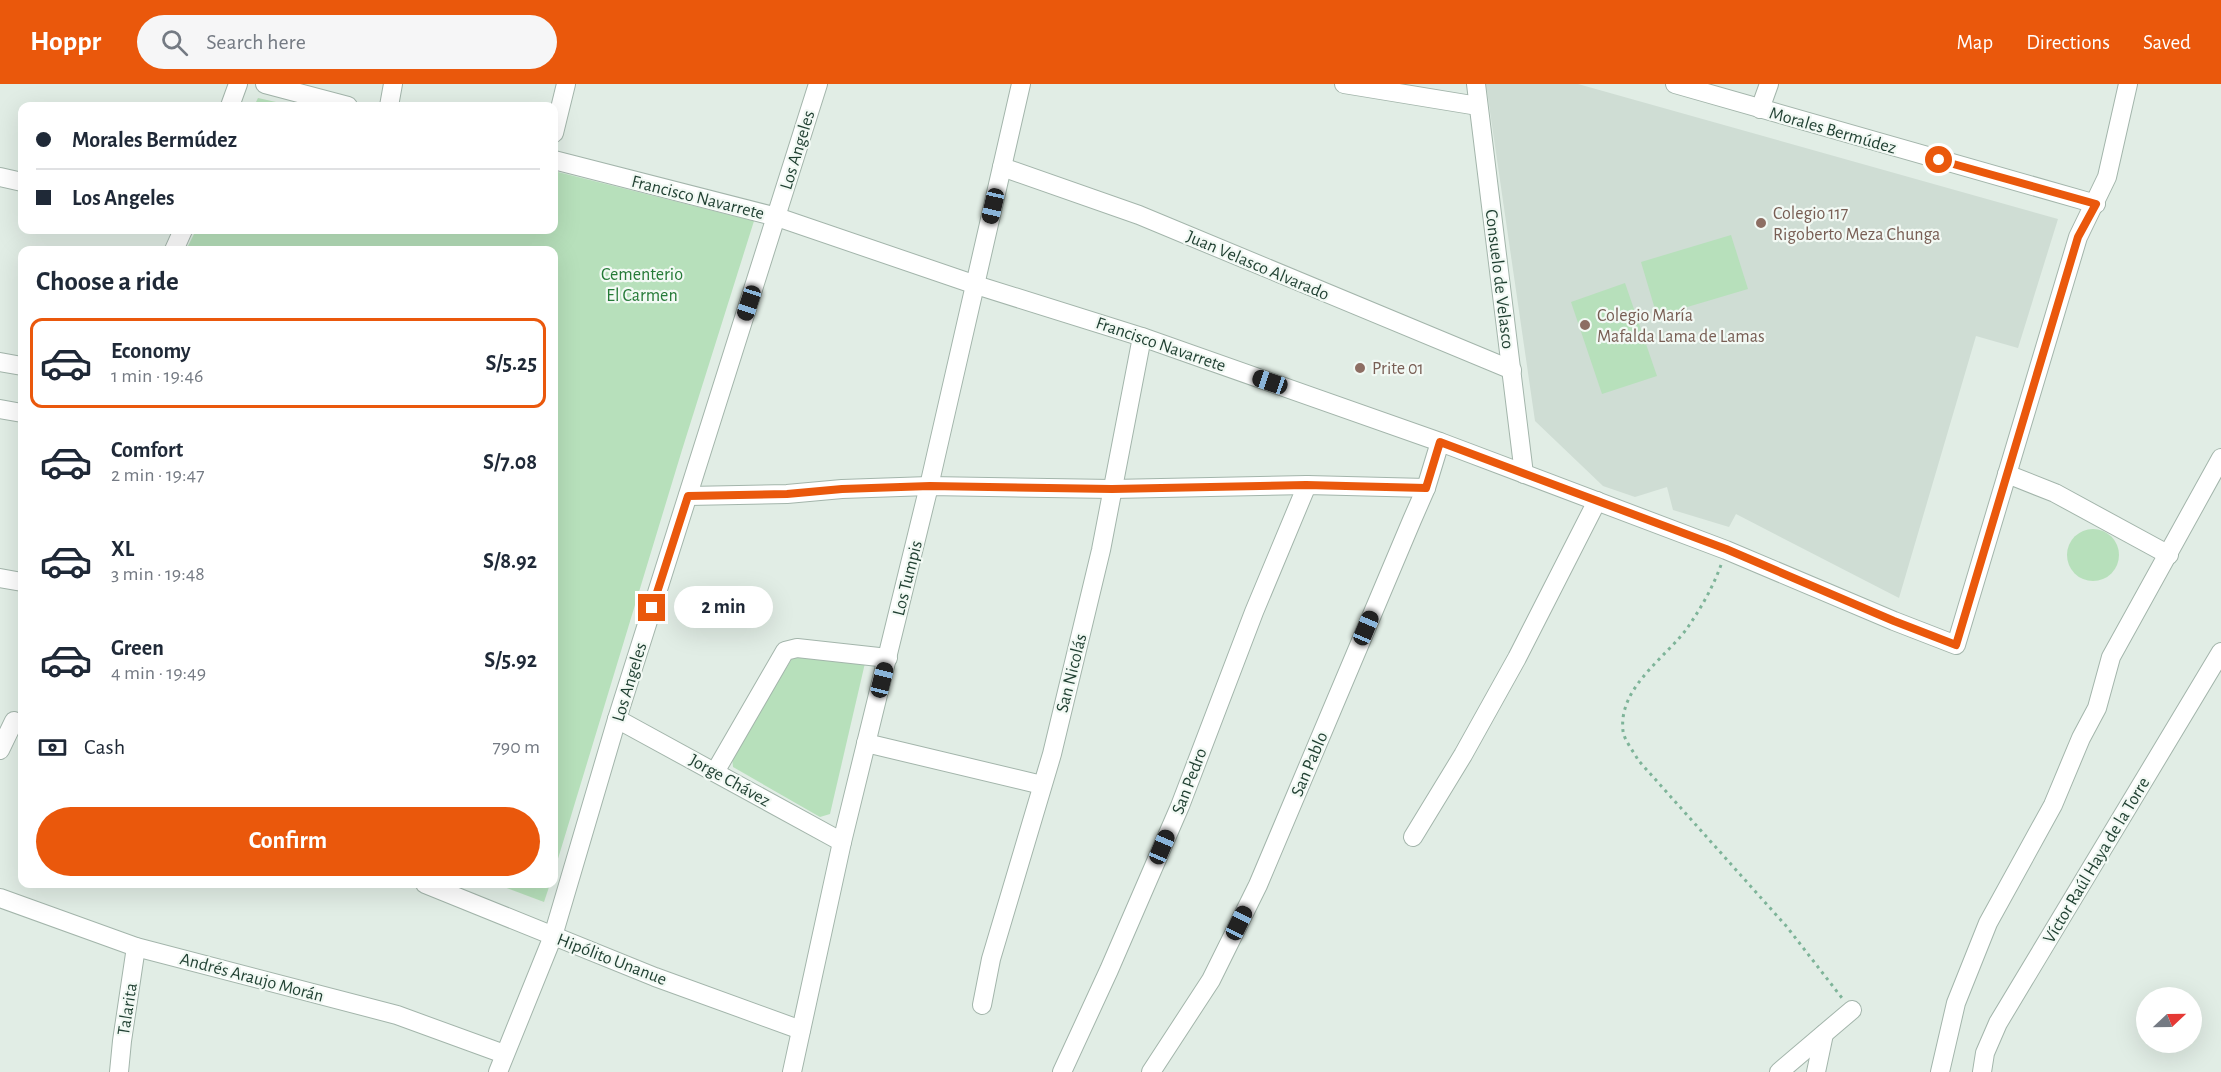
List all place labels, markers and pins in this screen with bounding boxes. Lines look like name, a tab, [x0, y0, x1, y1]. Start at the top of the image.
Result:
place label: Colegio 117 Rigoberto Meza Chunga	[1773, 205, 1940, 244]
marker: Colegio 117 Rigoberto Meza Chunga	[1754, 216, 1768, 230]
place label: Colegio María Mafalda Lama de Lamas	[1597, 307, 1765, 346]
marker: Colegio María Mafalda Lama de Lamas	[1578, 318, 1592, 332]
place label: Prite 01	[1372, 360, 1424, 378]
marker: Prite 01	[1353, 361, 1367, 375]

